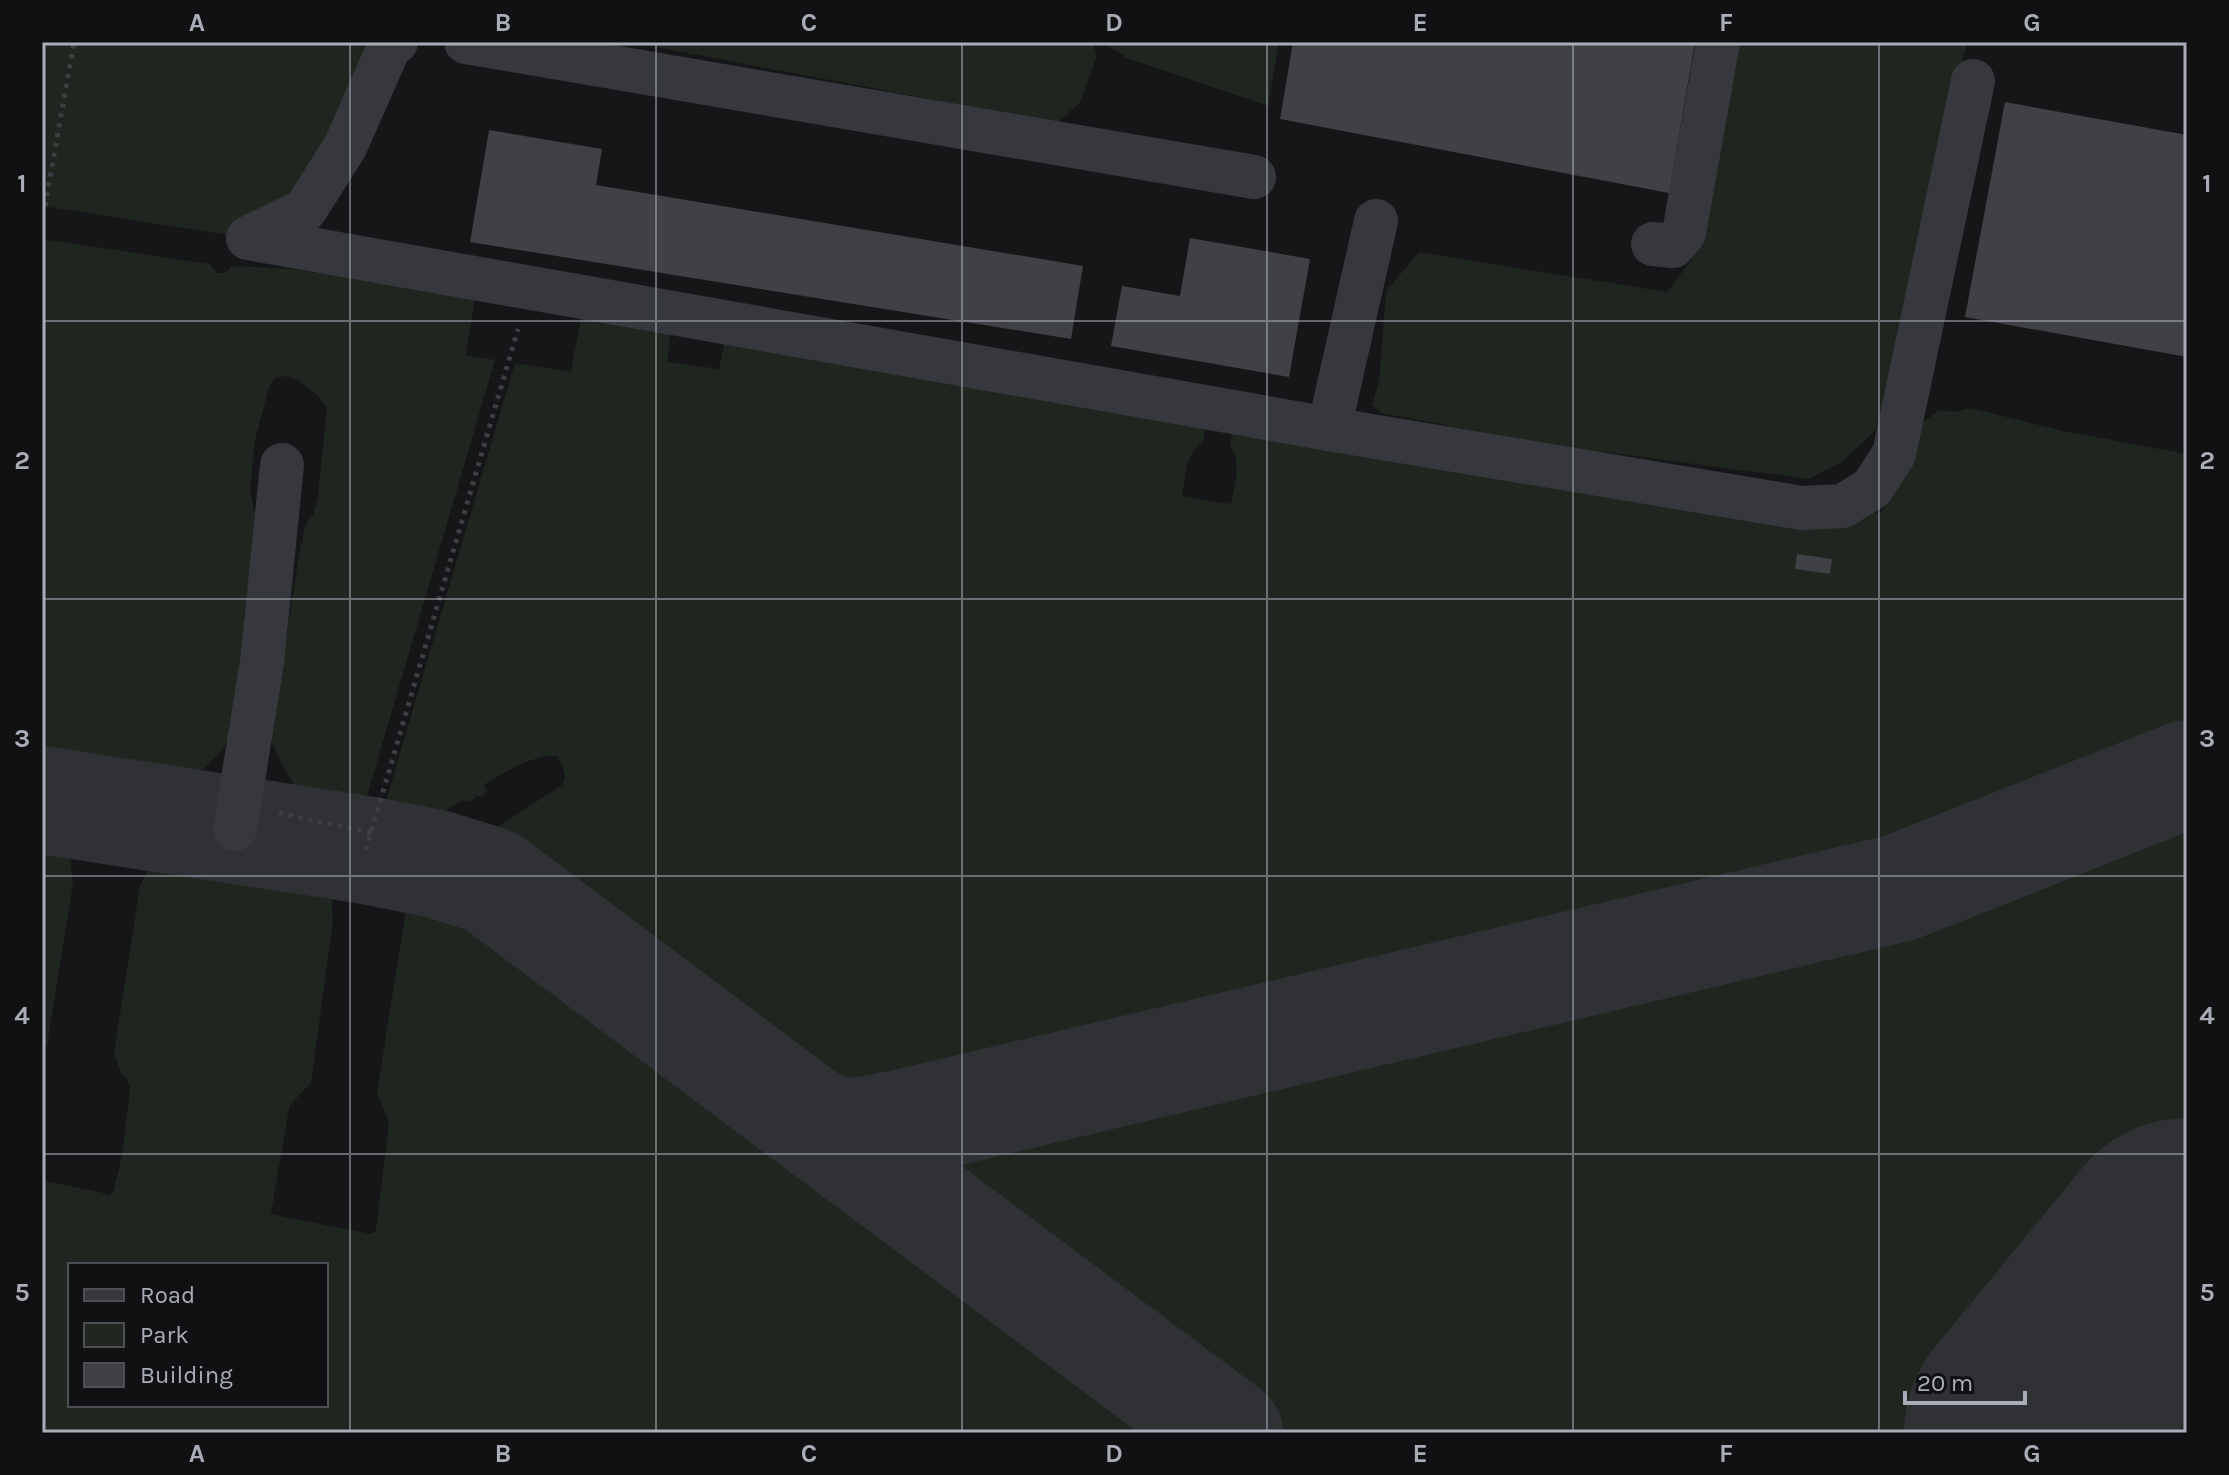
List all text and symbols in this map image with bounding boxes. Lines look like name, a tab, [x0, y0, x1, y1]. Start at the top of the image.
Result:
text: A	[189, 7, 205, 38]
text: B	[495, 7, 511, 38]
text: C	[801, 7, 817, 38]
text: D	[1105, 7, 1123, 38]
text: E	[1412, 7, 1428, 38]
text: F	[1719, 7, 1733, 38]
text: G	[2023, 7, 2041, 38]
text: 1	[17, 168, 27, 199]
text: 1	[2202, 168, 2212, 199]
text: 2	[14, 445, 30, 476]
text: 2	[2199, 445, 2215, 476]
text: 3	[14, 723, 30, 754]
text: 3	[2199, 723, 2215, 754]
text: 4	[14, 1000, 30, 1031]
text: 4	[2199, 1000, 2215, 1031]
legend	[68, 1263, 328, 1407]
text: 5	[14, 1277, 30, 1308]
text: 5	[2199, 1277, 2215, 1308]
text: Road	[140, 1281, 195, 1309]
text: Park	[140, 1321, 189, 1349]
scale bar	[1905, 1355, 2025, 1405]
text: Building	[140, 1361, 233, 1389]
text: 20 m	[1917, 1369, 1973, 1397]
text: A	[189, 1438, 205, 1469]
text: B	[495, 1438, 511, 1469]
text: C	[801, 1438, 817, 1469]
text: D	[1105, 1438, 1123, 1469]
text: E	[1412, 1438, 1428, 1469]
text: F	[1719, 1438, 1733, 1469]
text: G	[2023, 1438, 2041, 1469]

